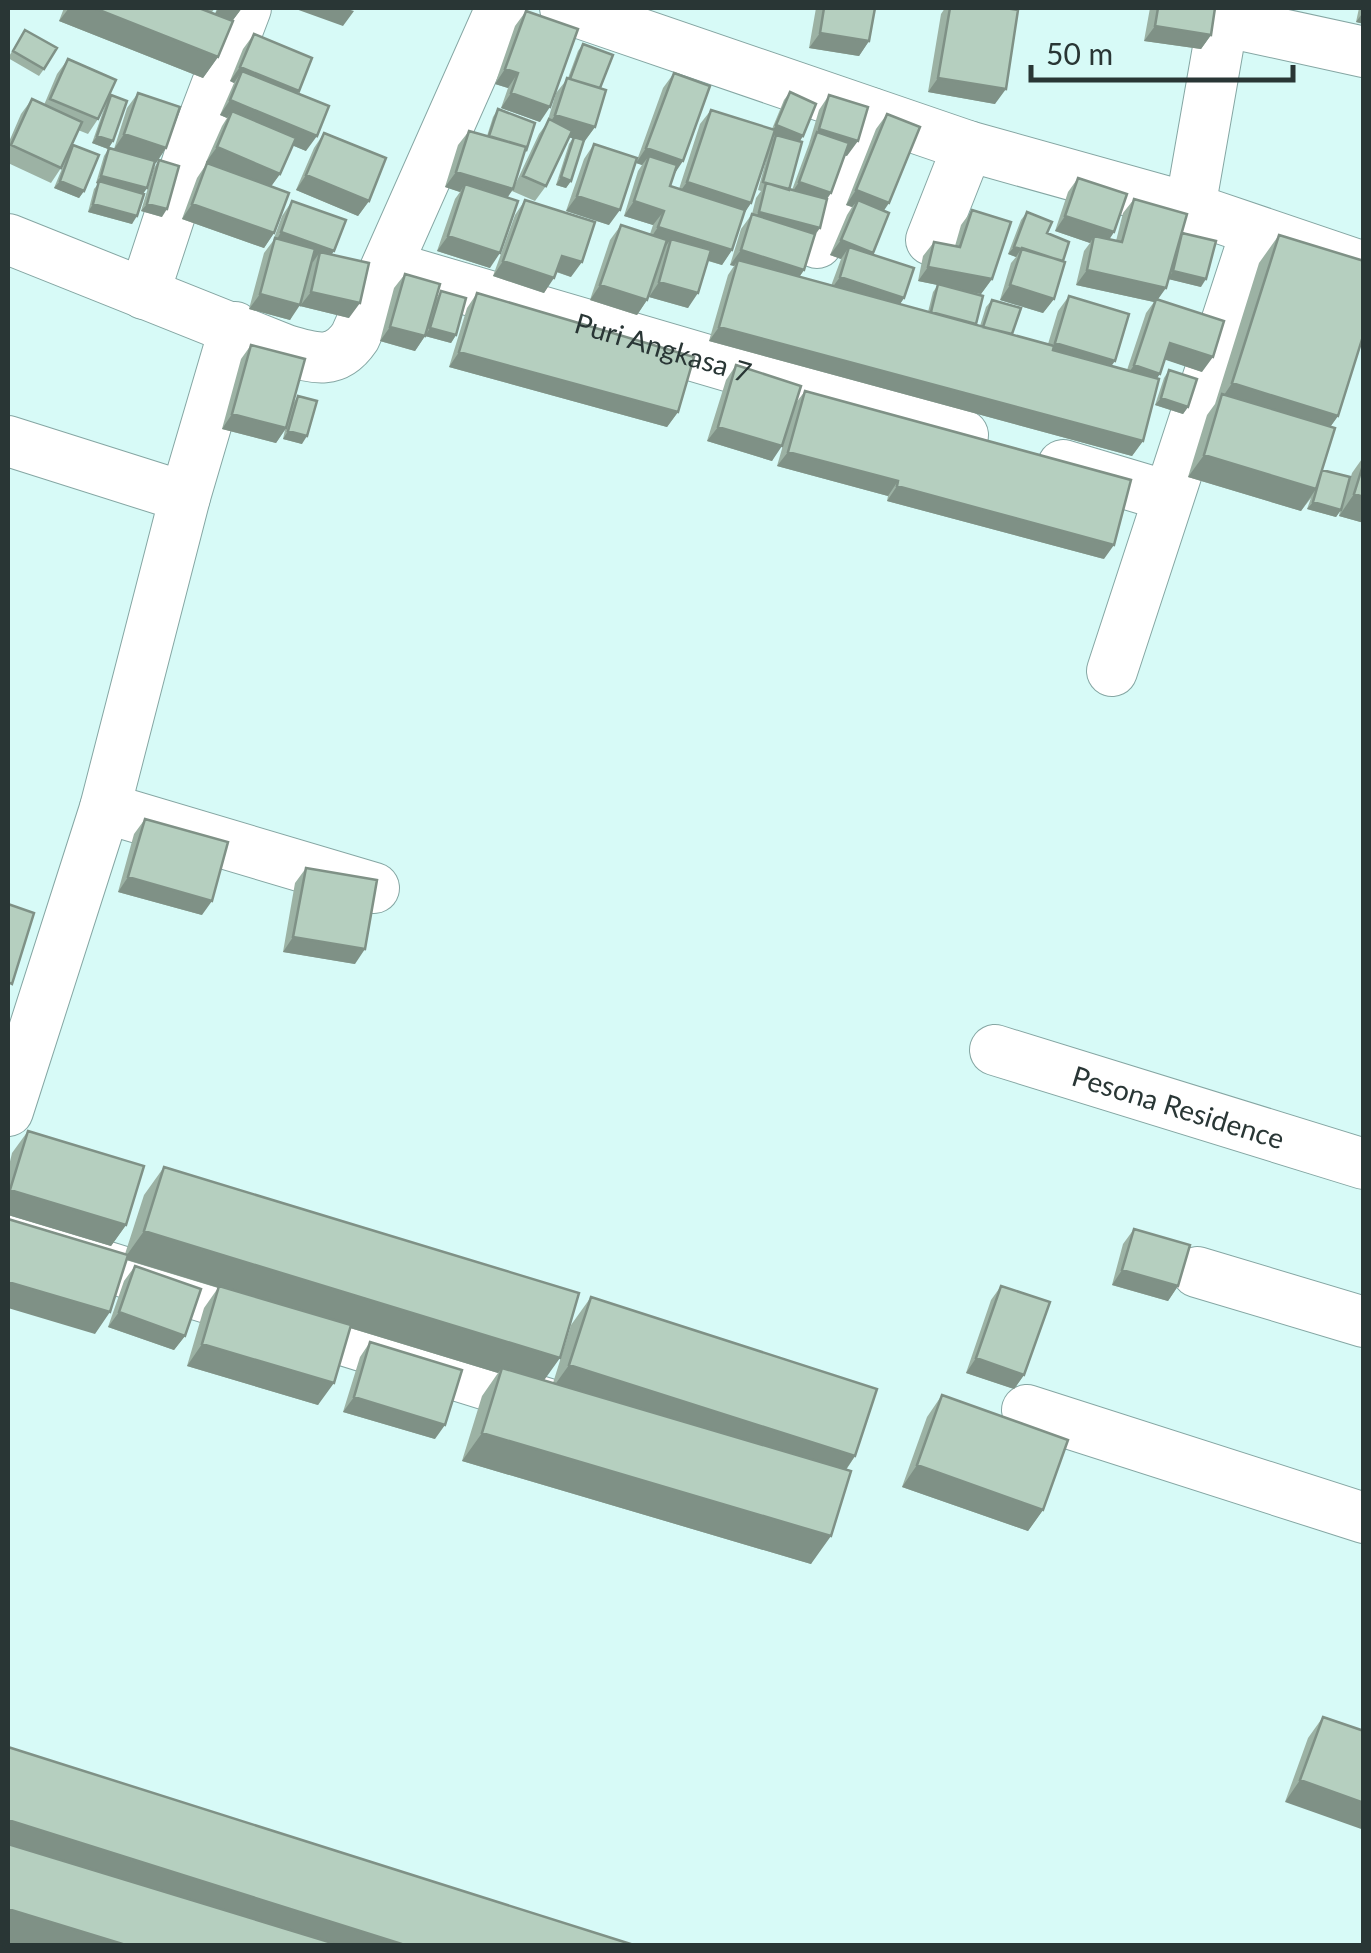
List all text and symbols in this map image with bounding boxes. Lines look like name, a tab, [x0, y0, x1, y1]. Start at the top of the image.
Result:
scale bar	[1031, 20, 1294, 82]
text: 50 m	[1046, 35, 1113, 71]
street label: Puri Angkasa 7	[571, 305, 756, 389]
street label: Pesona Residence	[1068, 1058, 1289, 1155]

